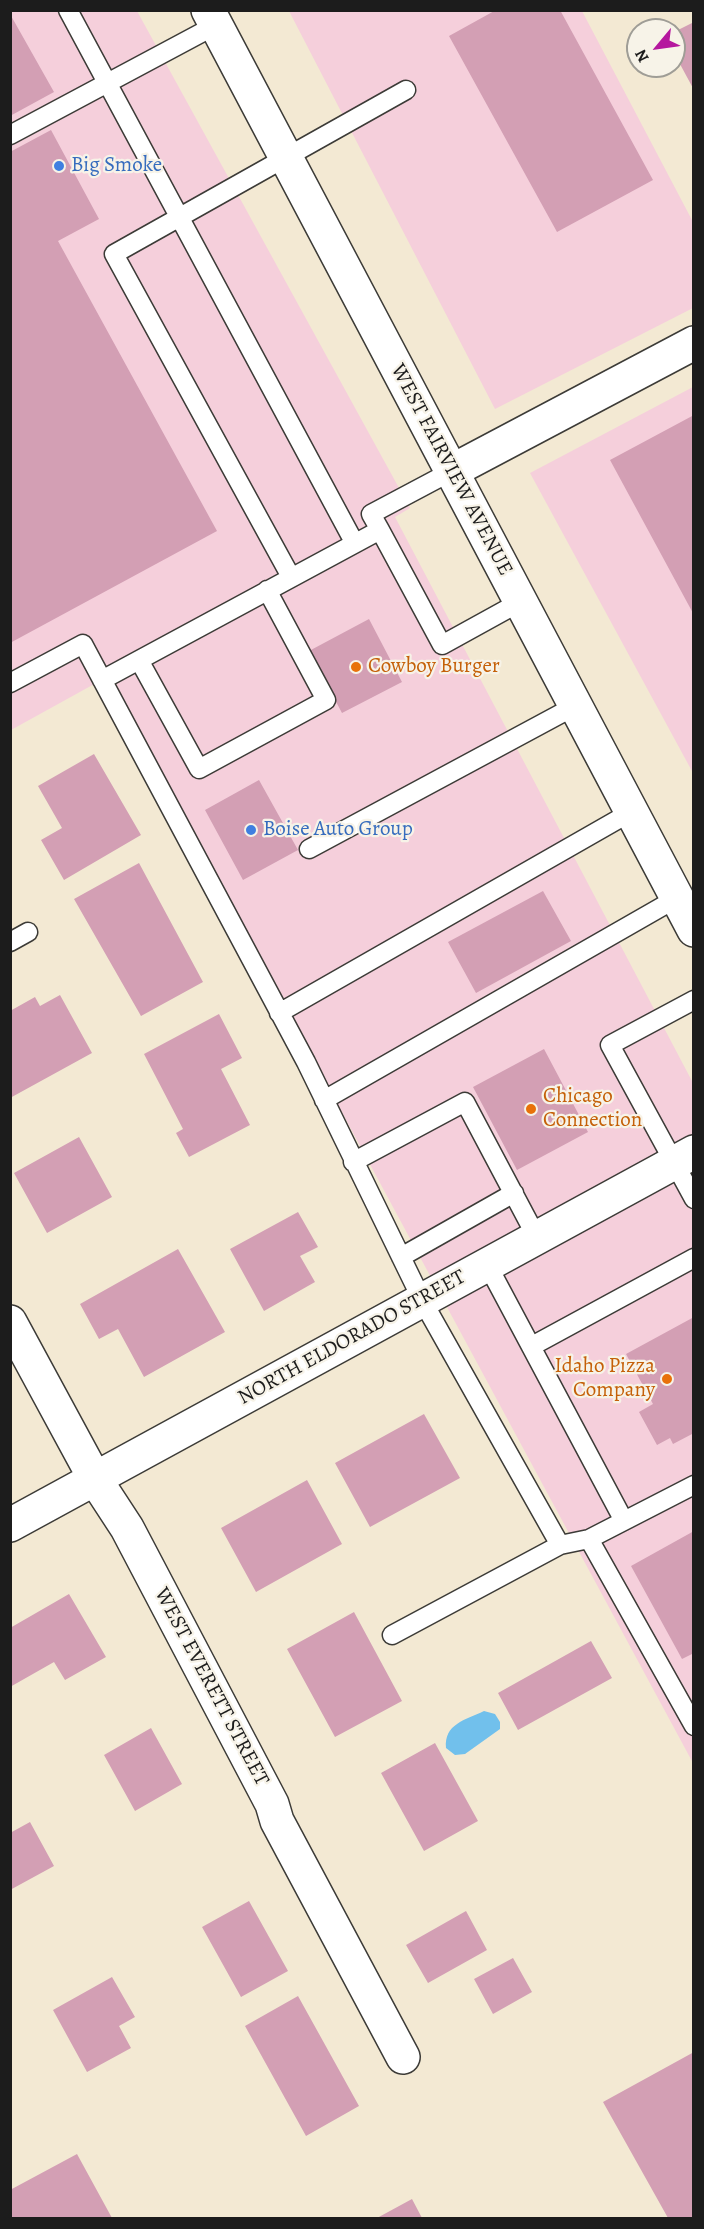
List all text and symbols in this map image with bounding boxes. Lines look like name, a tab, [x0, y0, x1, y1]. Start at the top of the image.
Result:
north arrow	[626, 18, 686, 78]
text: N	[630, 45, 654, 66]
place label: Big Smoke	[71, 153, 162, 179]
marker: Big Smoke	[52, 159, 66, 173]
street label: WEST FAIRVIEW AVENUE	[384, 360, 518, 580]
place label: Cowboy Burger	[368, 654, 500, 680]
marker: Cowboy Burger	[349, 660, 363, 674]
place label: Boise Auto Group	[263, 817, 413, 843]
marker: Boise Auto Group	[244, 823, 258, 837]
place label: Chicago Connection	[543, 1084, 642, 1134]
marker: Chicago Connection	[524, 1102, 538, 1116]
street label: NORTH ELDORADO STREET	[234, 1265, 470, 1411]
place label: Idaho Pizza Company	[555, 1354, 655, 1404]
marker: Idaho Pizza Company	[660, 1372, 674, 1386]
street label: WEST EVERETT STREET	[148, 1584, 274, 1790]

